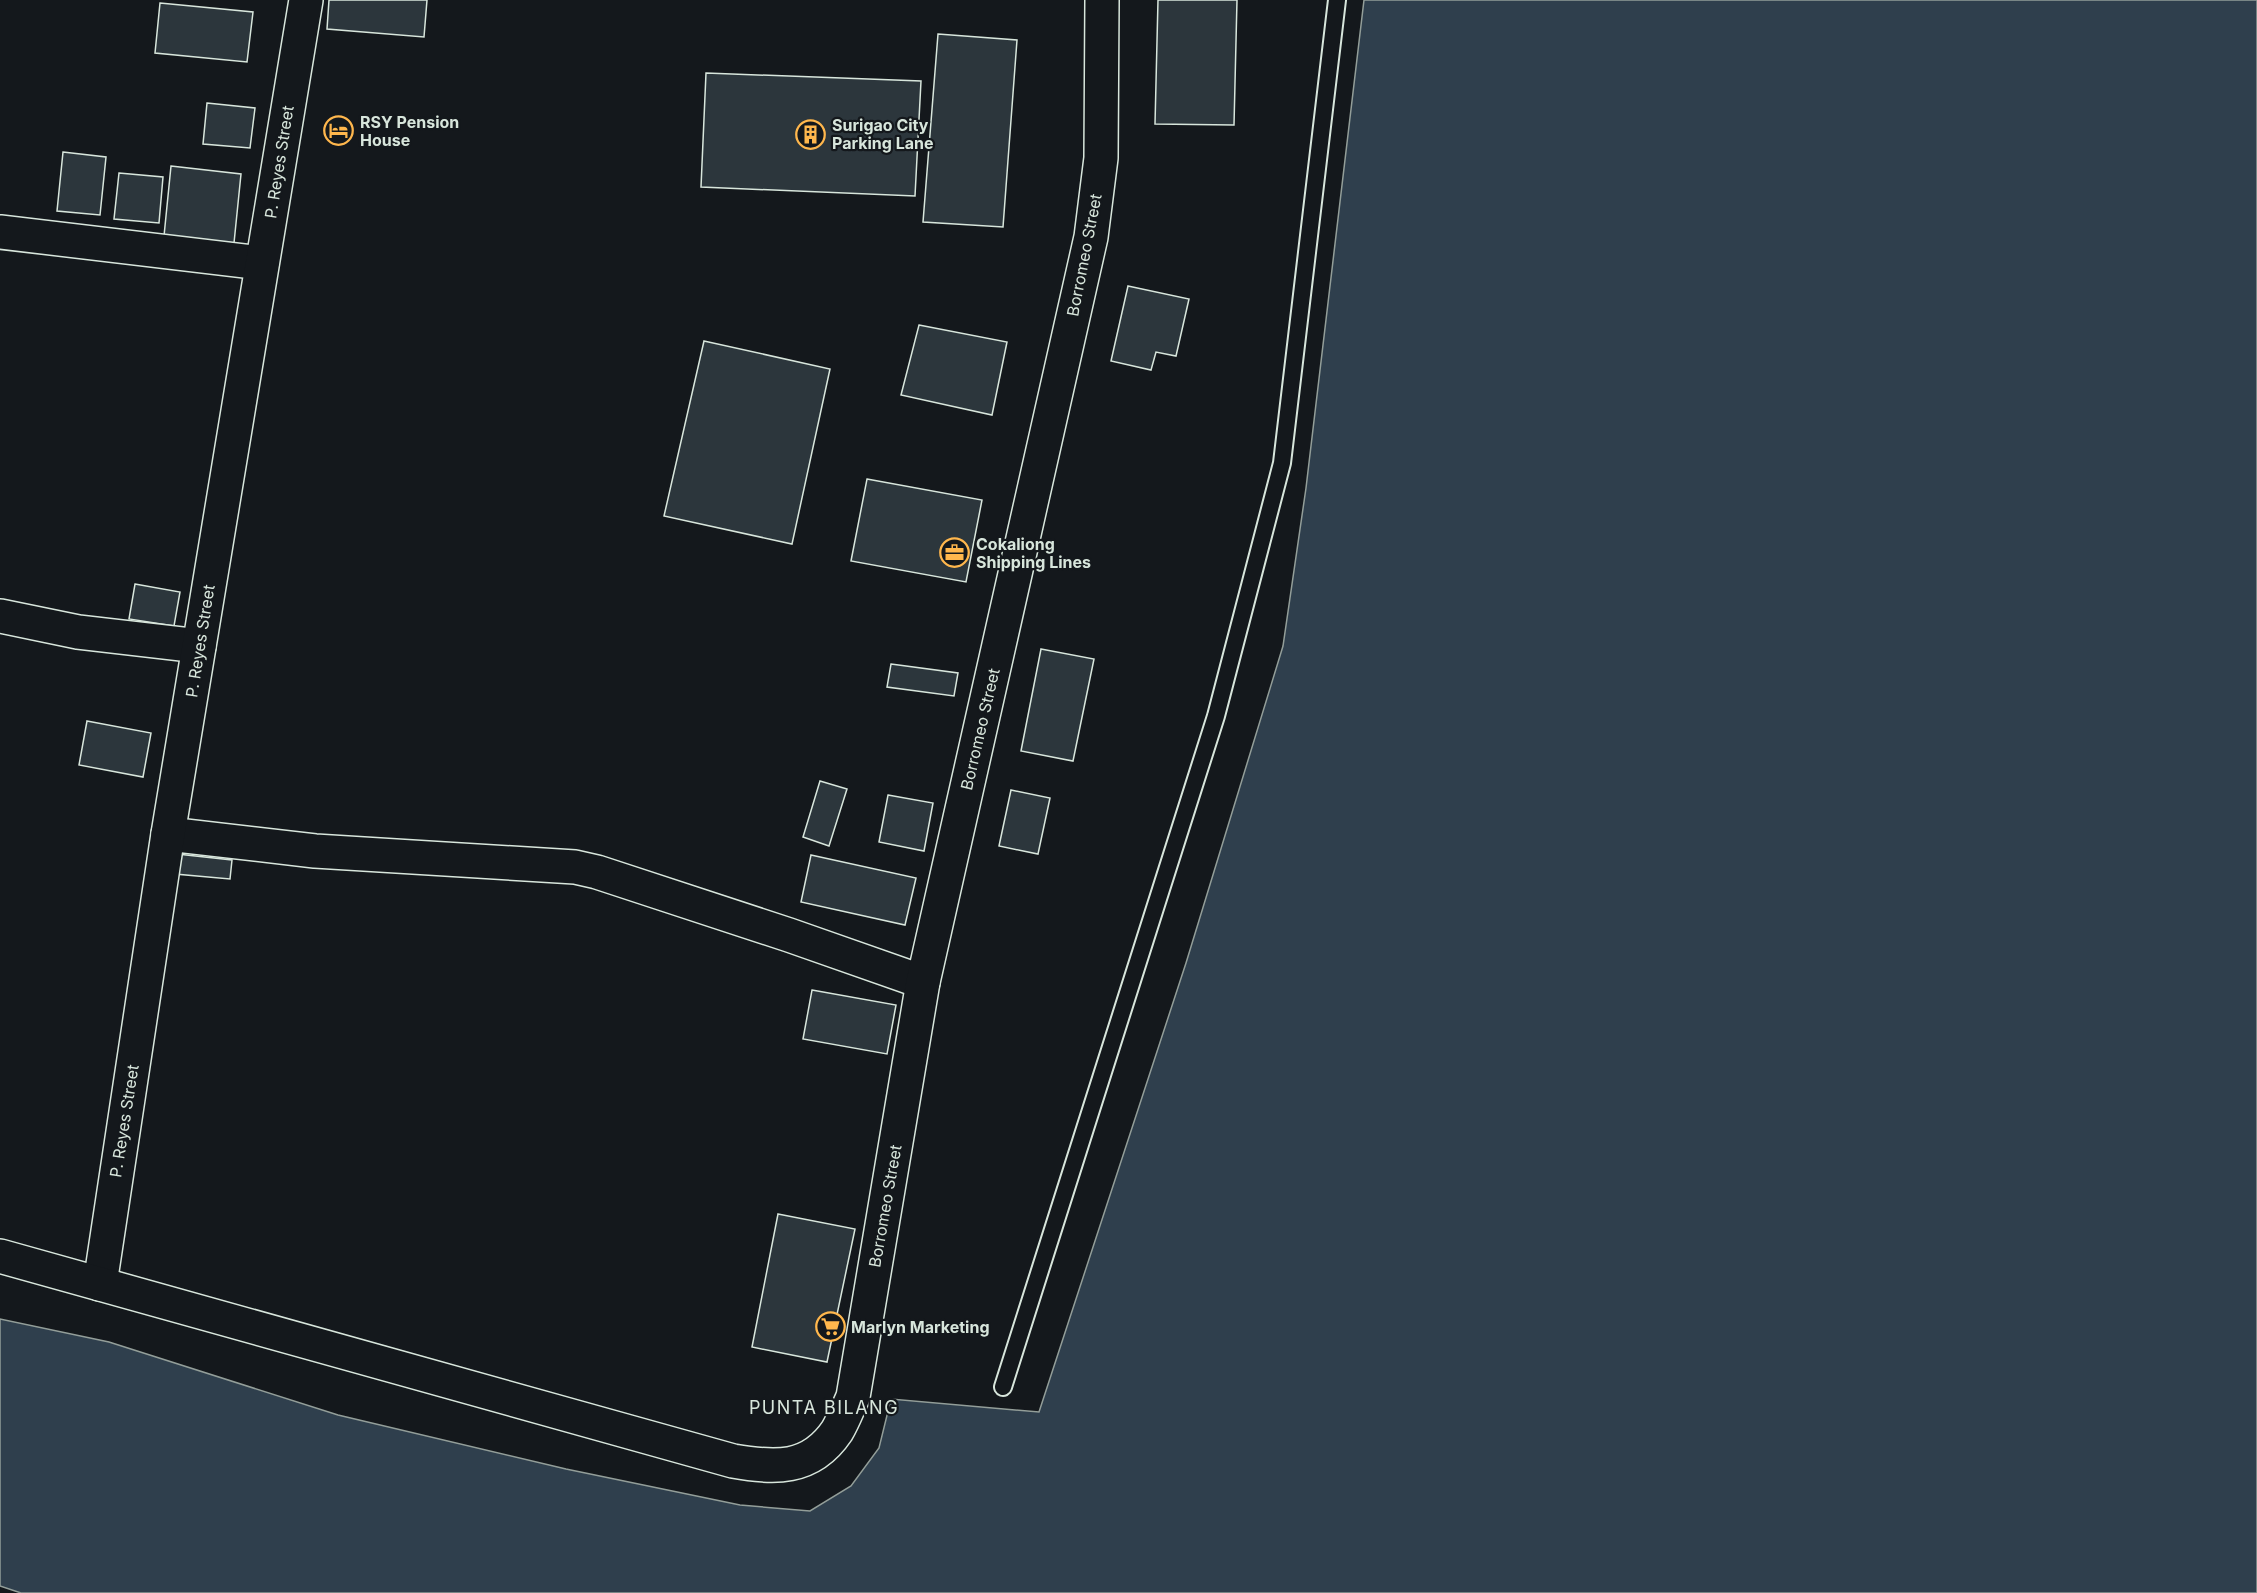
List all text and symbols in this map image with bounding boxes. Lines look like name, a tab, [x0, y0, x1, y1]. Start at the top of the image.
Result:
street label: P. Reyes Street	[260, 104, 298, 220]
place label: RSY Pension House	[360, 112, 459, 150]
hotel icon: RSY Pension House	[323, 115, 355, 147]
place label: Surigao City Parking Lane	[832, 115, 934, 153]
building icon: Surigao City Parking Lane	[795, 118, 827, 150]
street label: Borromeo Street	[1062, 192, 1106, 318]
place label: Cokaliong Shipping Lines	[976, 534, 1091, 572]
office icon: Cokaliong Shipping Lines	[939, 537, 971, 569]
street label: P. Reyes Street	[181, 583, 219, 699]
street label: Borromeo Street	[956, 666, 1004, 792]
street label: P. Reyes Street	[105, 1063, 143, 1179]
street label: Borromeo Street	[864, 1143, 906, 1269]
supermarket icon: Marlyn Marketing	[814, 1311, 846, 1343]
place label: Marlyn Marketing	[851, 1317, 990, 1337]
district label: PUNTA BILANG	[749, 1397, 899, 1418]

